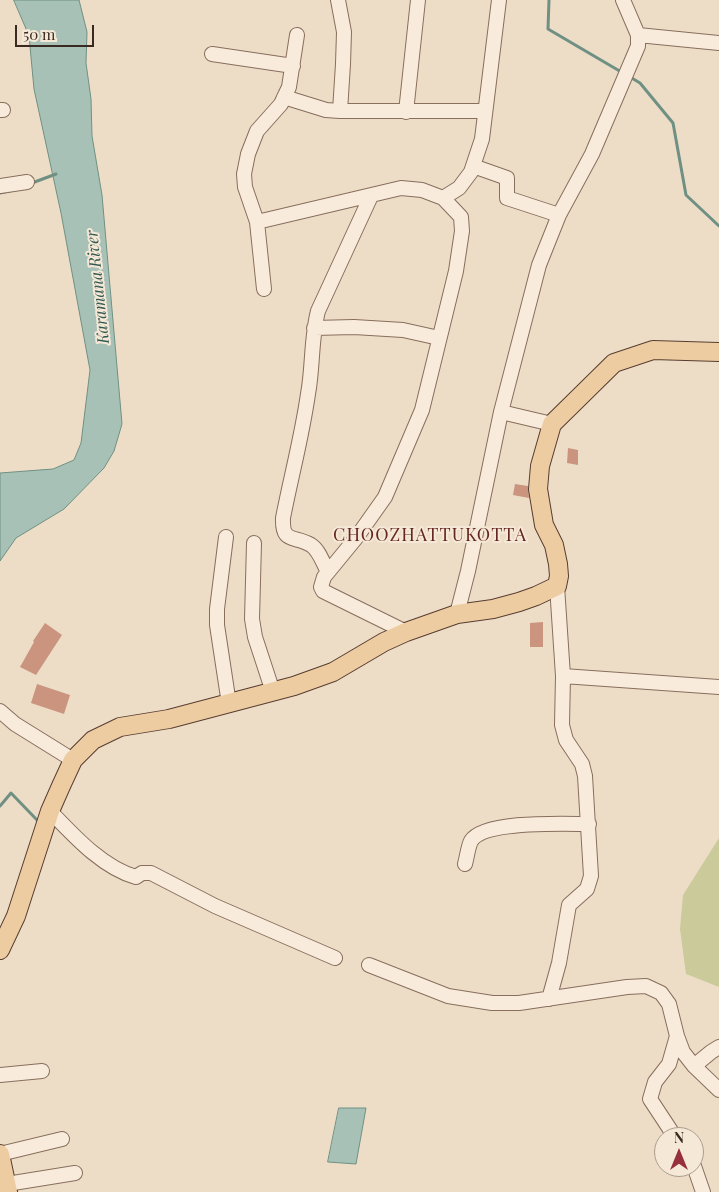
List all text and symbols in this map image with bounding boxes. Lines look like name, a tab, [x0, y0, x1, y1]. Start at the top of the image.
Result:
scale bar	[18, 15, 96, 47]
text: 50 m	[23, 24, 55, 44]
water label: Karamana River	[82, 229, 114, 345]
district label: CHOOZHATTUKOTTA	[331, 524, 529, 546]
north arrow	[654, 1127, 704, 1177]
text: N	[674, 1128, 684, 1147]

